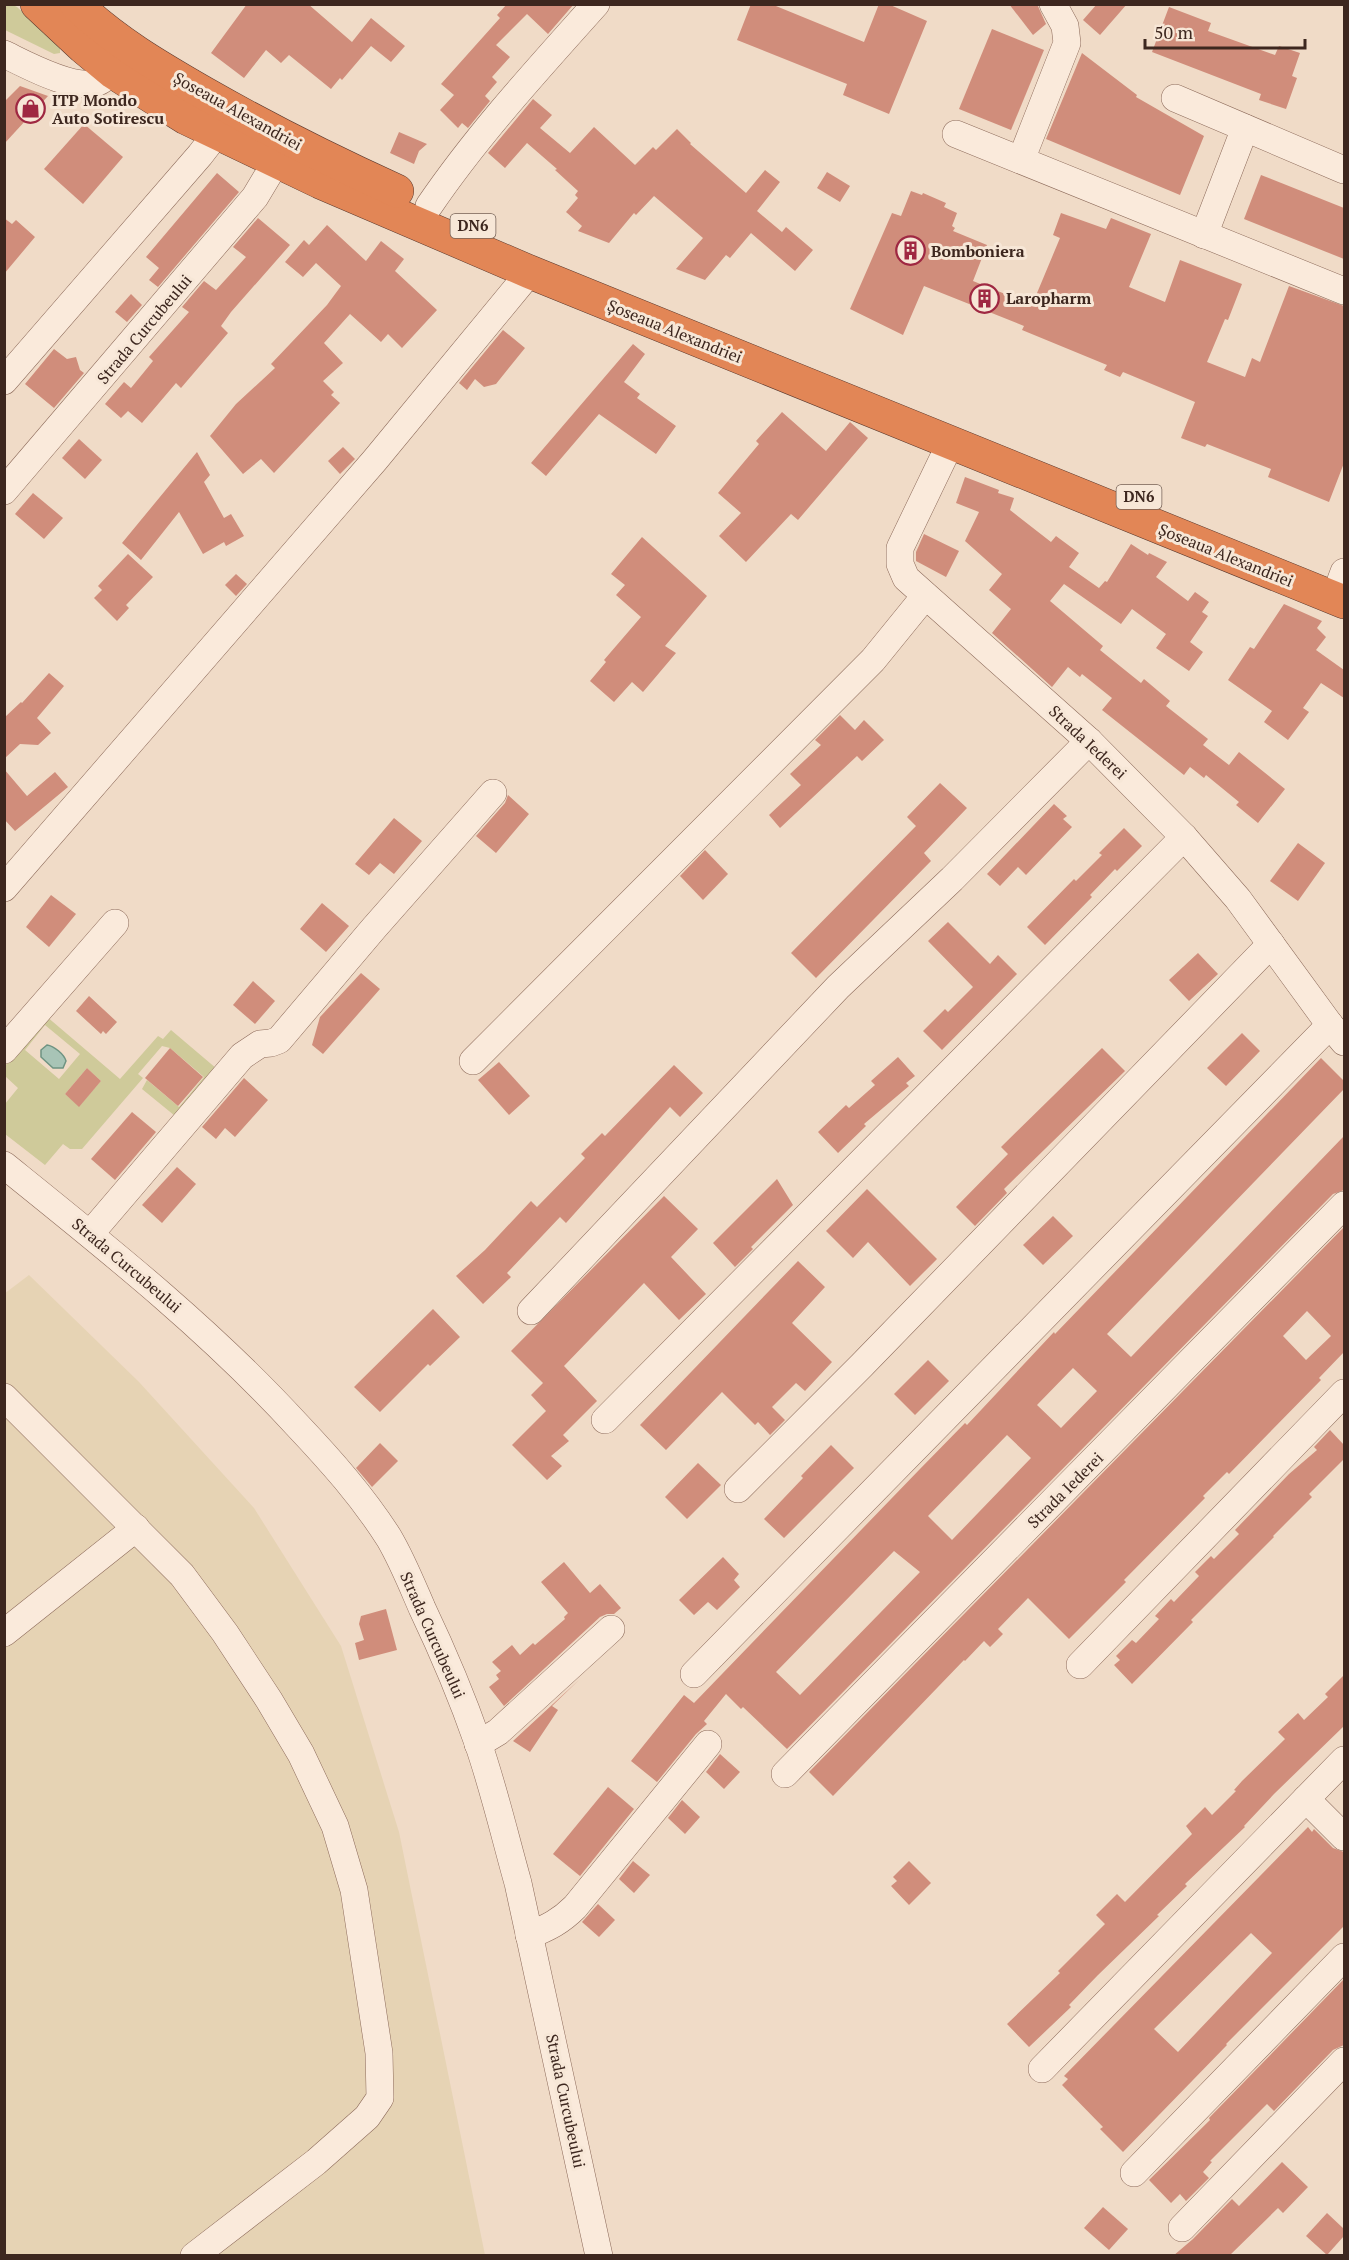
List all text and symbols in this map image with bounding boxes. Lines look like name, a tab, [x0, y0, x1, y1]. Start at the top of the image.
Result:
scale bar	[1145, 12, 1306, 50]
text: 50 m	[1154, 20, 1194, 44]
street label: Șoseaua Alexandriei	[170, 67, 306, 155]
place label: ITP Mondo Auto Sotirescu	[52, 89, 164, 129]
shop icon: ITP Mondo Auto Sotirescu	[15, 93, 47, 125]
road number: DN6	[450, 214, 496, 238]
building icon: Bomboniera	[894, 235, 926, 267]
place label: Bomboniera	[931, 240, 1025, 262]
street label: Strada Curcubeului	[92, 269, 196, 388]
building icon: Laropharm	[969, 282, 1001, 314]
place label: Laropharm	[1006, 287, 1091, 309]
street label: Șoseaua Alexandriei	[604, 294, 746, 368]
road number: DN6	[1116, 485, 1162, 509]
street label: Șoseaua Alexandriei	[1155, 518, 1297, 592]
street label: Strada Iederei	[1044, 700, 1132, 784]
street label: Strada Curcubeului	[68, 1213, 187, 1317]
street label: Strada Iederei	[1022, 1447, 1108, 1533]
street label: Strada Curcubeului	[395, 1568, 471, 1702]
street label: Strada Curcubeului	[541, 2032, 591, 2170]

